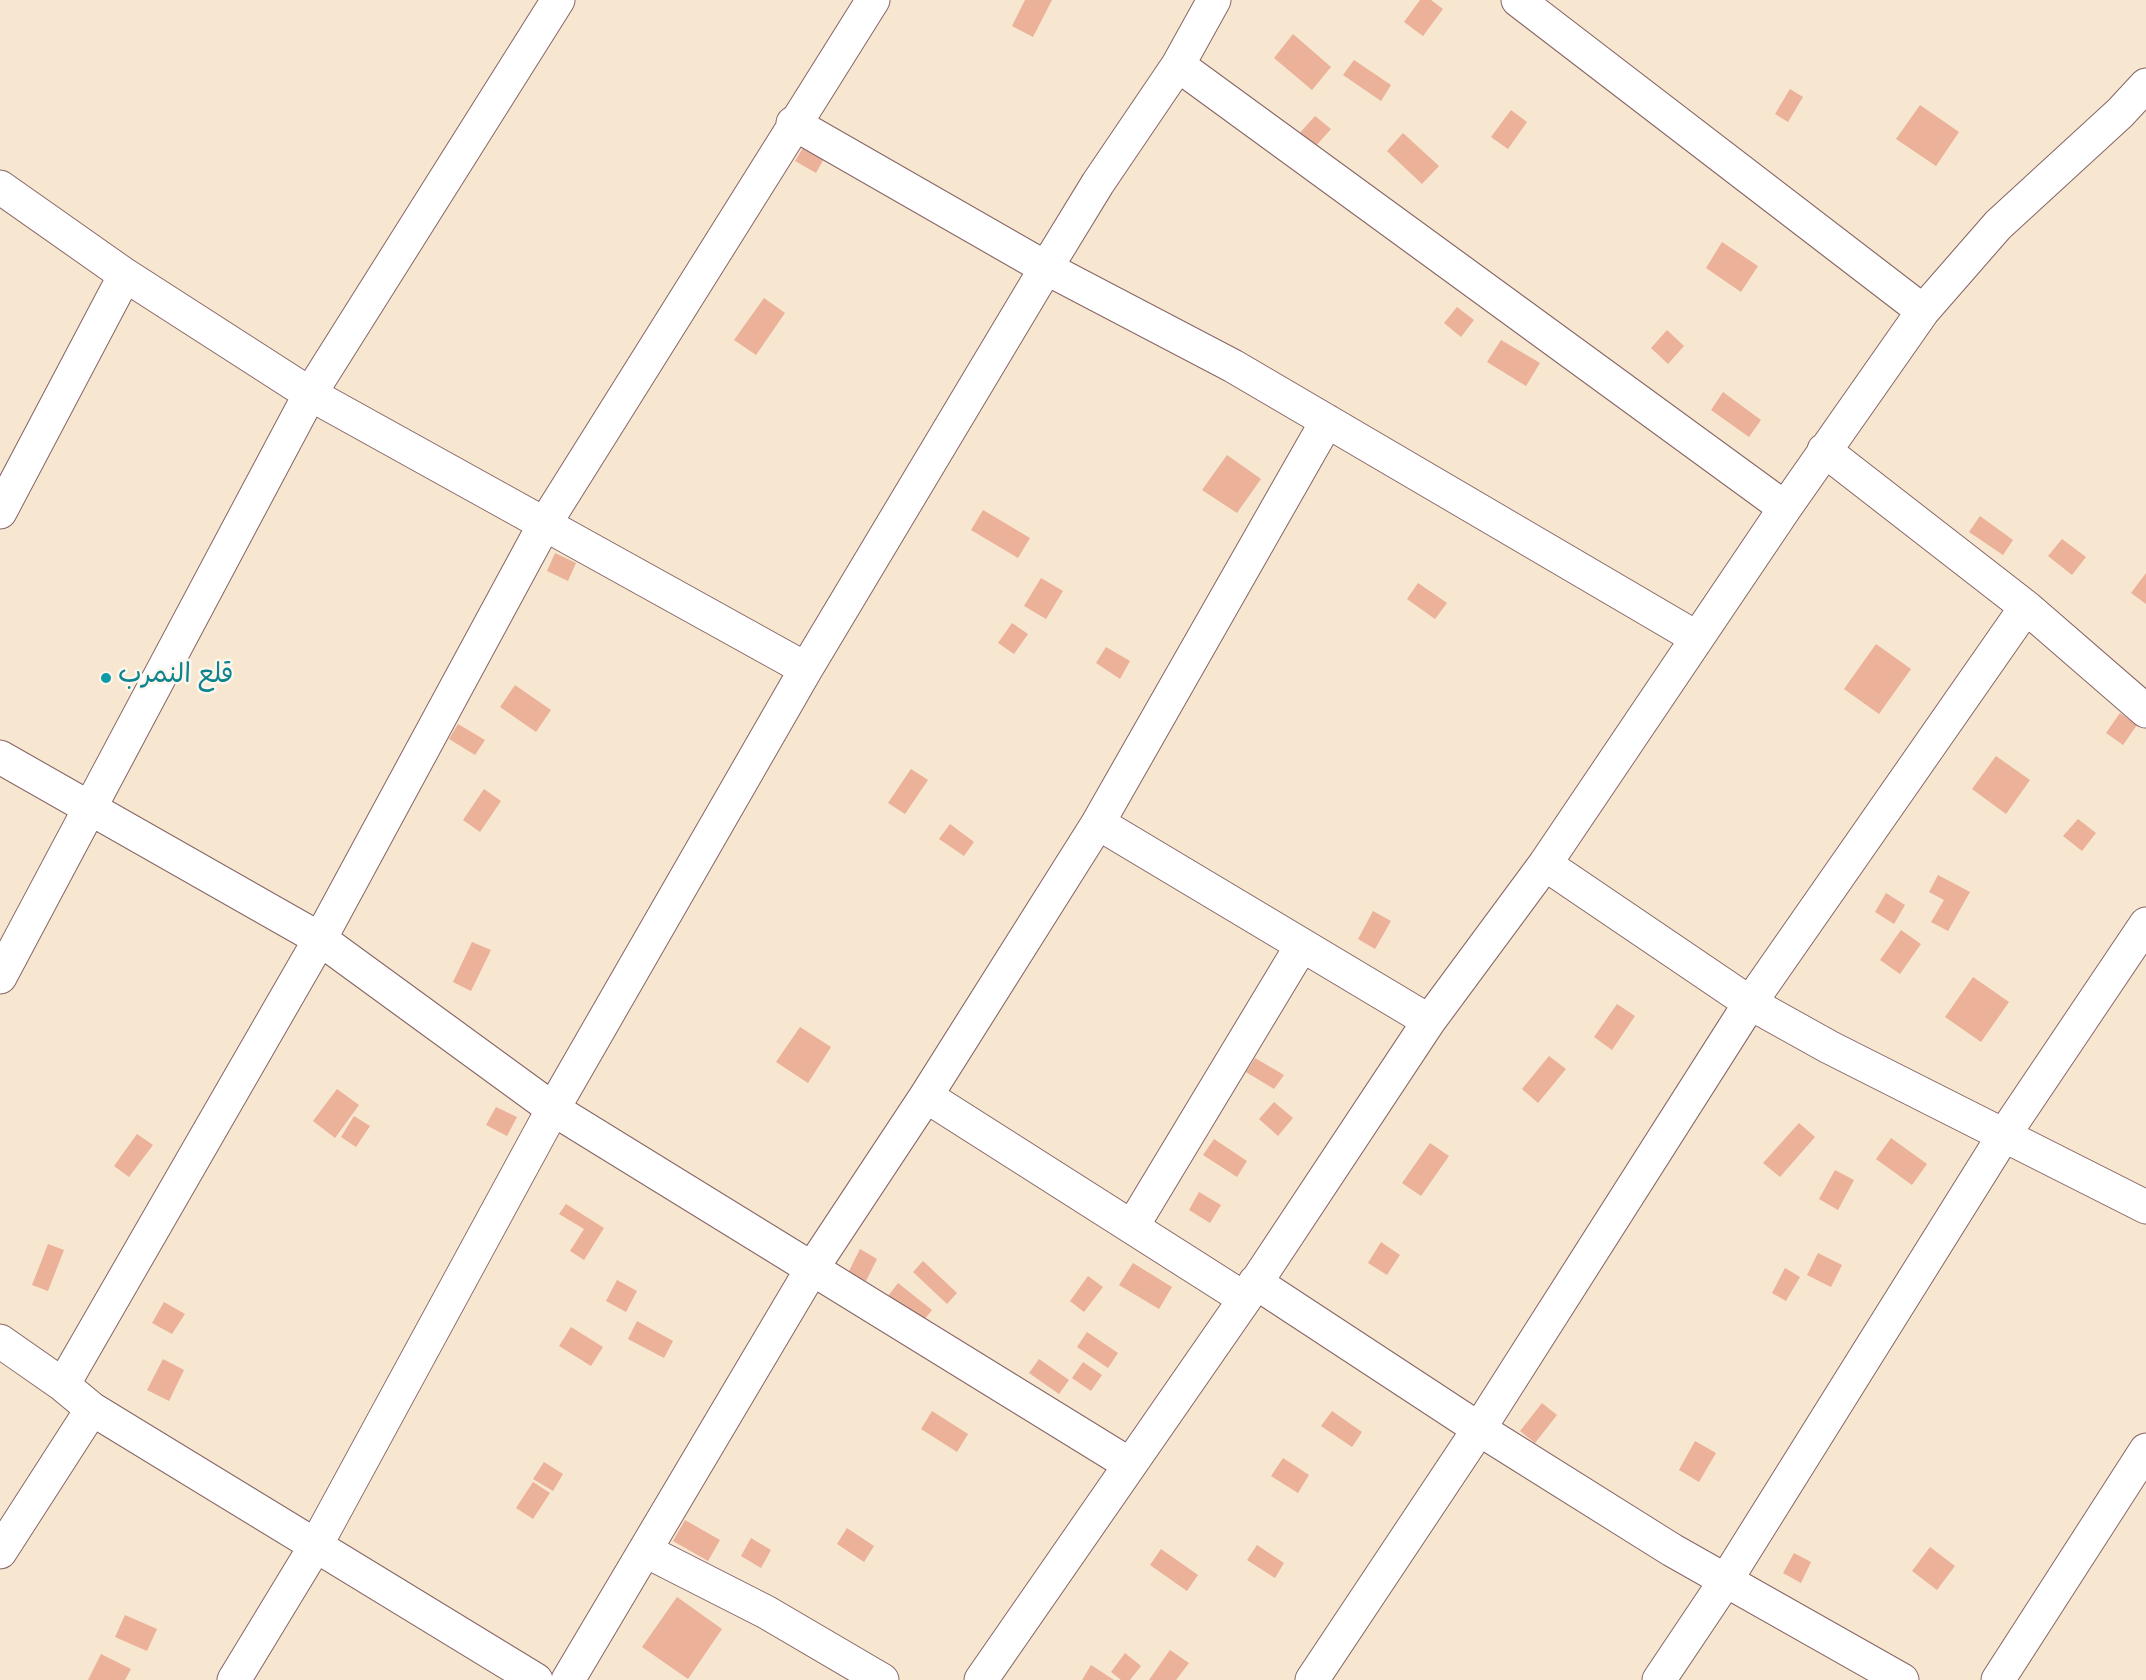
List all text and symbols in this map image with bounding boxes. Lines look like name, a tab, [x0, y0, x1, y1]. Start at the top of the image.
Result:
place label: قلع النمرب	[118, 662, 234, 694]
marker: قلع النمرب	[99, 671, 113, 685]

